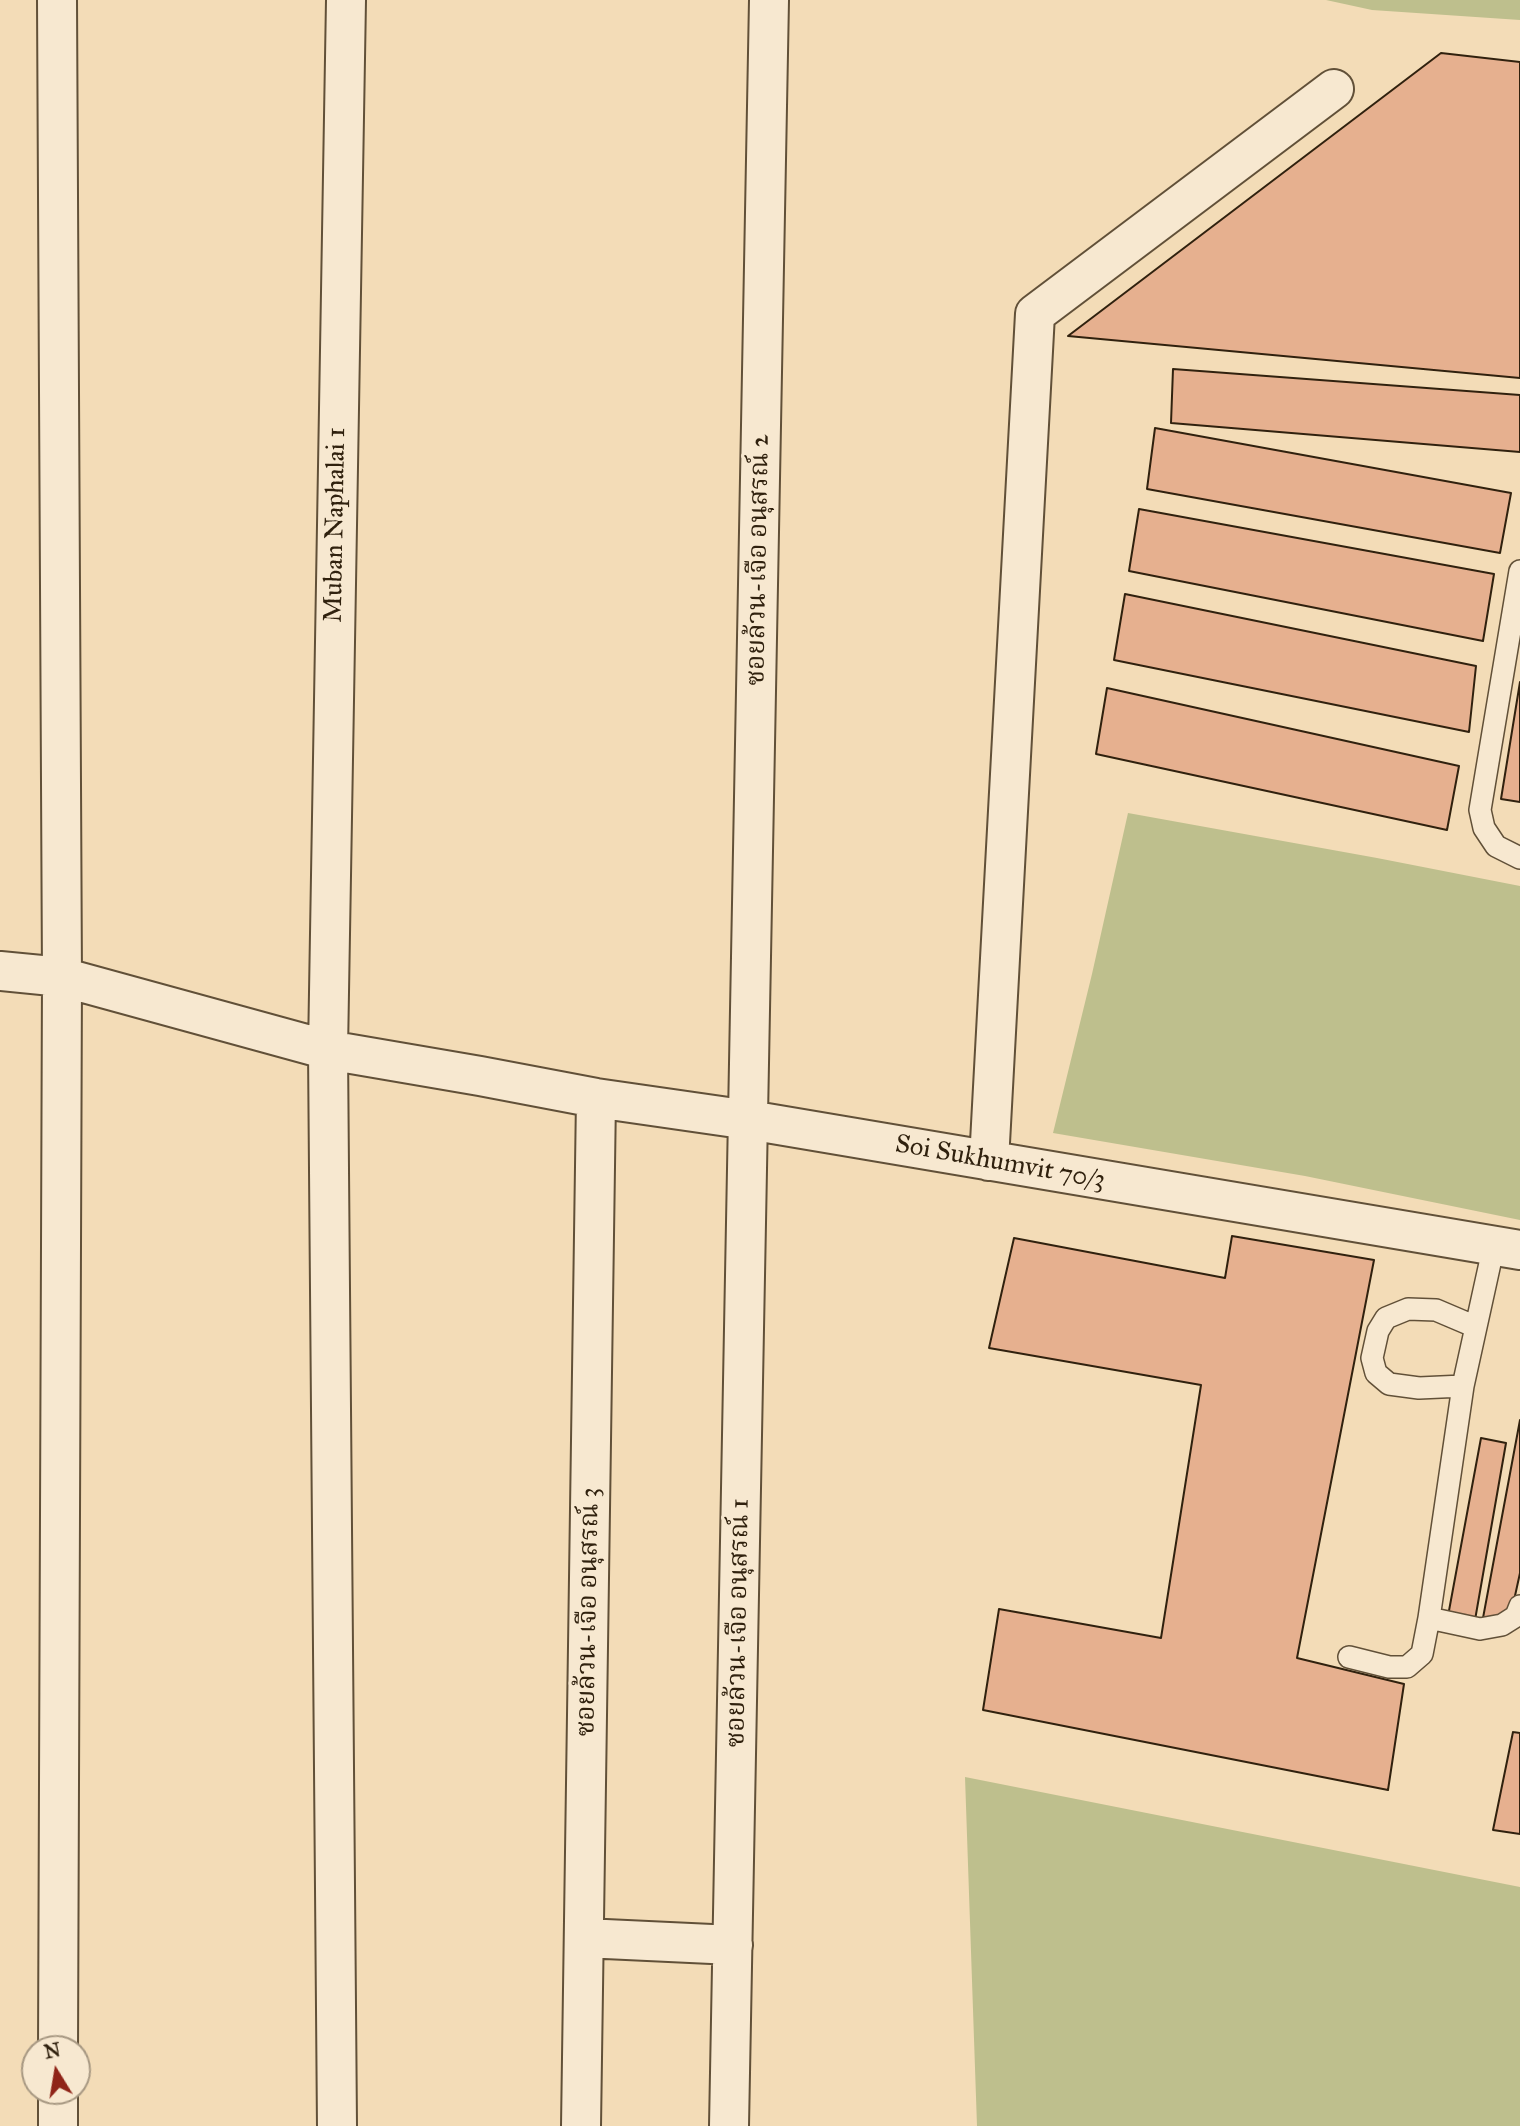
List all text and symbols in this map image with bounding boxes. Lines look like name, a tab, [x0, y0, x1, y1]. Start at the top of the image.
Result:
street label: Muban Naphalai 1	[319, 427, 353, 623]
street label: ซอยล้วน-เจือ อนุสรณ์ 2	[741, 434, 777, 686]
street label: Soi Sukhumvit 70/3	[893, 1129, 1107, 1197]
street label: ซอยล้วน-เจือ อนุสรณ์ 3	[571, 1487, 607, 1737]
street label: ซอยล้วน-เจือ อนุสรณ์ 1	[721, 1498, 757, 1748]
north arrow	[21, 2035, 91, 2105]
text: N	[42, 2038, 62, 2064]

